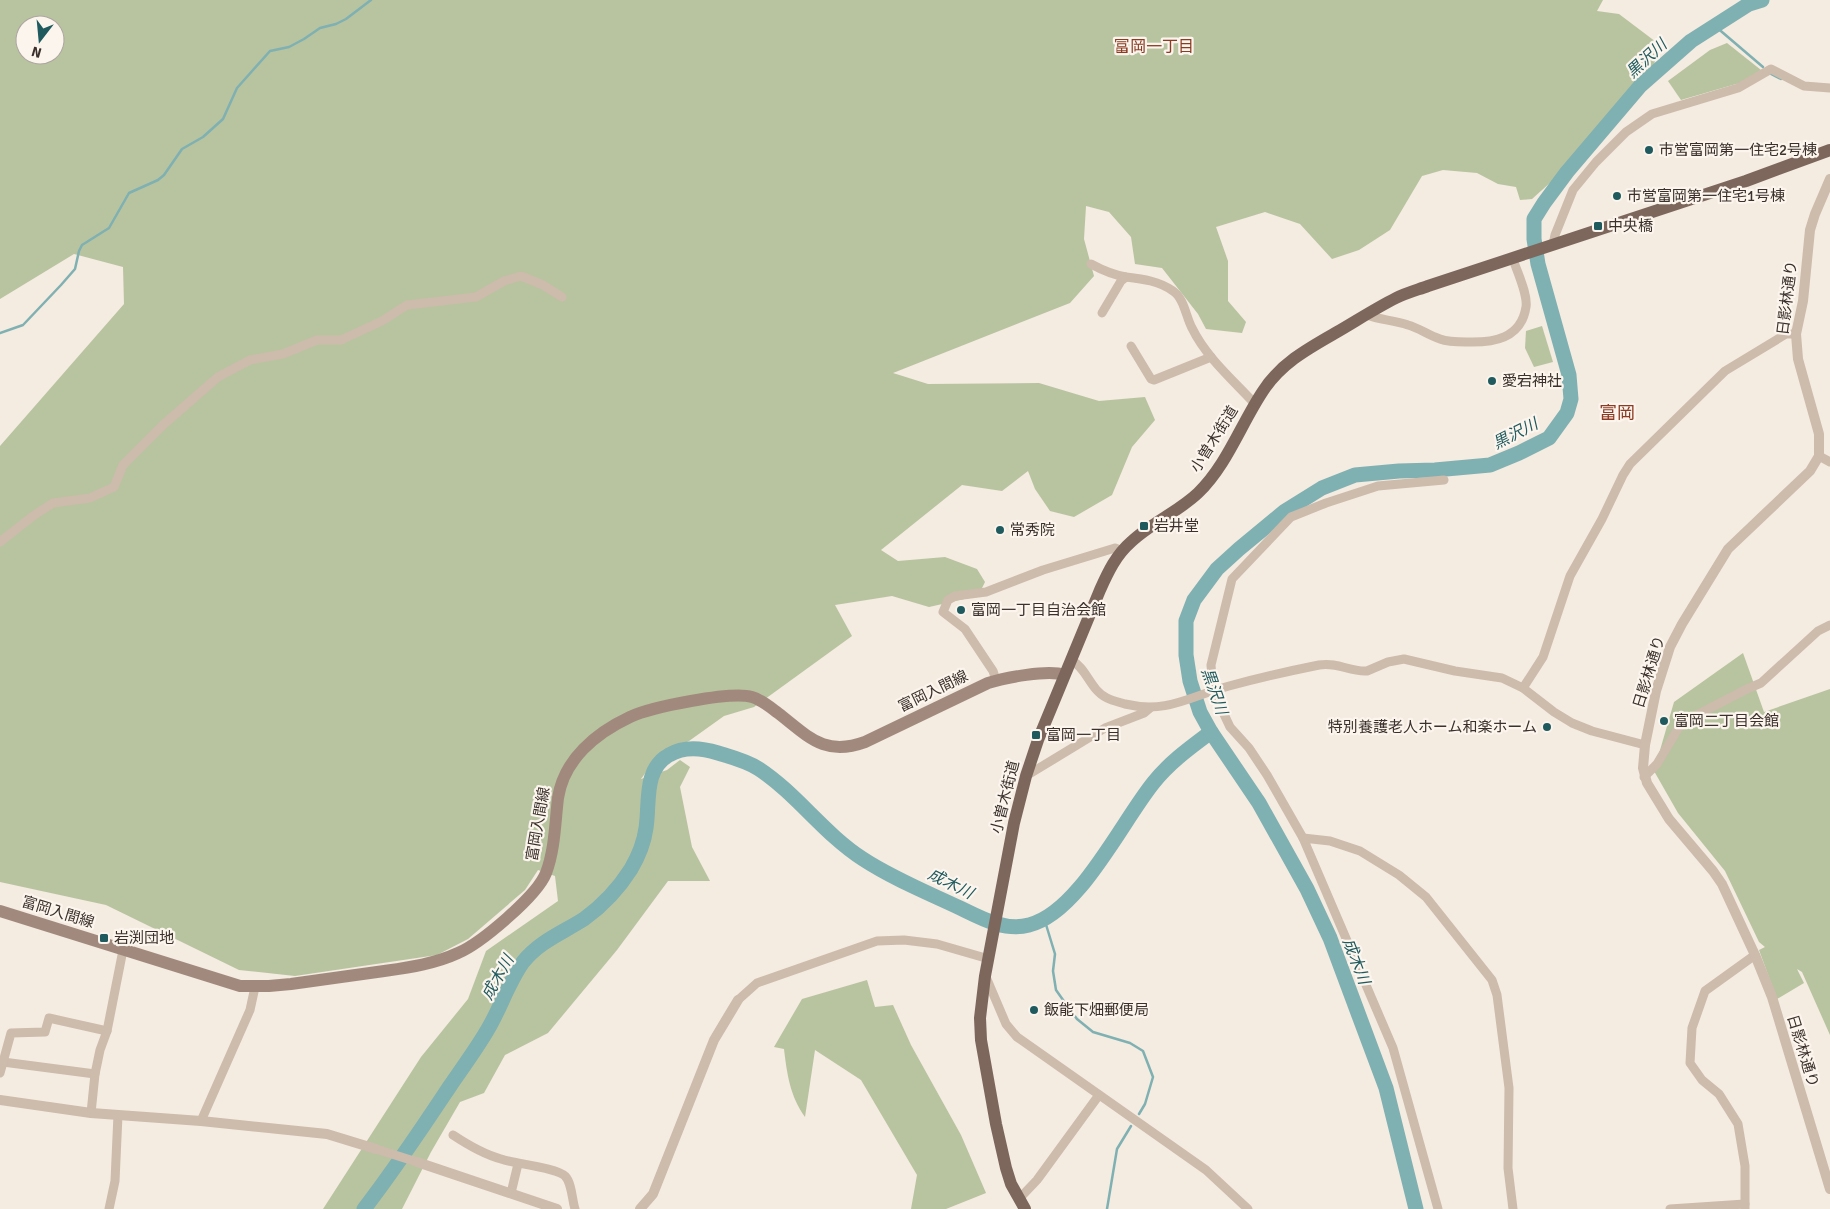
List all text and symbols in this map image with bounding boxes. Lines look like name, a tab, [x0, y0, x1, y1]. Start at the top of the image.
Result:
north arrow	[15, 15, 65, 65]
water label: 黒沢川	[1622, 34, 1673, 82]
district label: 富岡一丁目	[1114, 37, 1194, 57]
text: N	[30, 43, 44, 62]
place label: 市営富岡第一住宅2号棟	[1659, 141, 1817, 159]
marker: 市営富岡第一住宅2号棟	[1643, 144, 1655, 156]
place label: 市営富岡第一住宅1号棟	[1627, 187, 1785, 205]
marker: 市営富岡第一住宅1号棟	[1611, 190, 1623, 202]
place label: 中央橋	[1608, 217, 1653, 235]
marker: 中央橋	[1592, 220, 1604, 232]
street label: 日影林通り	[1773, 260, 1801, 336]
place label: 愛宕神社	[1502, 372, 1562, 390]
marker: 愛宕神社	[1486, 375, 1498, 387]
street label: 小曽木街道	[1186, 402, 1242, 476]
district label: 富岡	[1599, 402, 1635, 424]
water label: 黒沢川	[1490, 413, 1543, 454]
place label: 岩井堂	[1154, 517, 1199, 535]
marker: 岩井堂	[1138, 520, 1150, 532]
place label: 常秀院	[1010, 521, 1055, 539]
marker: 常秀院	[994, 524, 1006, 536]
place label: 富岡一丁目自治会館	[971, 601, 1106, 619]
marker: 富岡一丁目自治会館	[955, 604, 967, 616]
street label: 日影林通り	[1629, 633, 1669, 711]
water label: 黒沢川	[1197, 665, 1232, 719]
street label: 富岡入間線	[895, 666, 971, 716]
place label: 富岡二丁目会館	[1674, 712, 1779, 730]
marker: 富岡二丁目会館	[1658, 715, 1670, 727]
place label: 特別養護老人ホーム和楽ホーム	[1328, 718, 1537, 736]
marker: 特別養護老人ホーム和楽ホーム	[1541, 721, 1553, 733]
place label: 富岡一丁目	[1046, 726, 1121, 744]
marker: 富岡一丁目	[1030, 729, 1042, 741]
street label: 小曽木街道	[987, 758, 1023, 836]
street label: 富岡入間線	[523, 785, 553, 863]
water label: 成木川	[925, 864, 978, 904]
street label: 富岡入間線	[19, 892, 97, 932]
place label: 岩渕団地	[114, 929, 174, 947]
marker: 岩渕団地	[98, 932, 110, 944]
water label: 成木川	[1338, 935, 1375, 989]
water label: 成木川	[477, 950, 519, 1003]
place label: 飯能下畑郵便局	[1044, 1001, 1149, 1019]
marker: 飯能下畑郵便局	[1028, 1004, 1040, 1016]
street label: 日影林通り	[1783, 1012, 1823, 1090]

